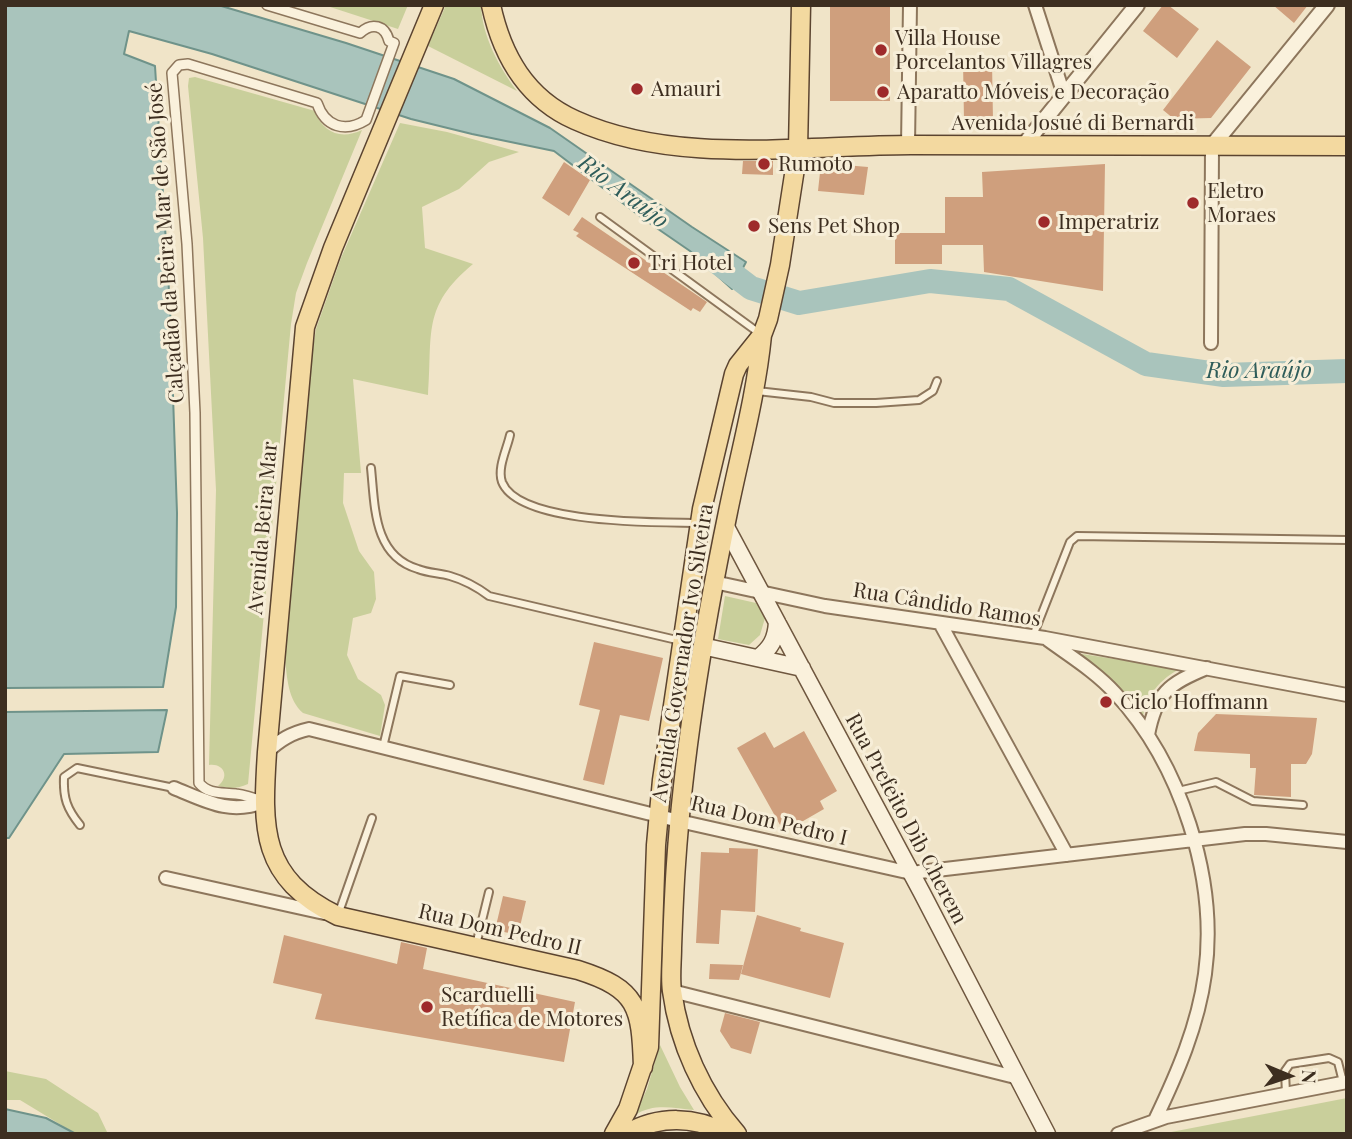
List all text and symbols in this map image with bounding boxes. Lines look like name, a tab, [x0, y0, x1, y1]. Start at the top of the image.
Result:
place label: Villa House Porcelantos Villagres	[895, 25, 1092, 75]
marker: Villa House Porcelantos Villagres	[873, 42, 889, 58]
place label: Amauri	[651, 76, 721, 102]
place label: Aparatto Móveis e Decoração	[897, 79, 1170, 105]
marker: Amauri	[629, 81, 645, 97]
street label: Calçadão da Beira Mar de São José	[142, 82, 190, 404]
marker: Aparatto Móveis e Decoração	[875, 84, 891, 100]
street label: Avenida Josué di Bernardi	[952, 110, 1194, 136]
water label: Rio Araújo	[572, 149, 674, 235]
place label: Rumoto	[778, 151, 853, 177]
marker: Rumoto	[756, 156, 772, 172]
place label: Eletro Moraes	[1207, 178, 1276, 228]
marker: Eletro Moraes	[1185, 195, 1201, 211]
place label: Imperatriz	[1058, 209, 1159, 235]
place label: Sens Pet Shop	[768, 213, 900, 239]
marker: Imperatriz	[1036, 214, 1052, 230]
marker: Sens Pet Shop	[746, 218, 762, 234]
place label: Tri Hotel	[648, 250, 733, 276]
marker: Tri Hotel	[626, 255, 642, 271]
water label: Rio Araújo	[1206, 357, 1312, 385]
street label: Avenida Beira Mar	[243, 441, 283, 615]
street label: Avenida Governador Ivo Silveira	[647, 502, 719, 804]
street label: Rua Cândido Ramos	[851, 578, 1043, 632]
place label: Ciclo Hoffmann	[1120, 689, 1268, 715]
marker: Ciclo Hoffmann	[1098, 694, 1114, 710]
street label: Rua Prefeito Dib Cherem	[840, 709, 972, 929]
street label: Rua Dom Pedro I	[688, 791, 850, 851]
street label: Rua Dom Pedro II	[416, 899, 584, 961]
place label: Scarduelli Retífica de Motores	[441, 982, 623, 1032]
marker: Scarduelli Retífica de Motores	[419, 999, 435, 1015]
north arrow	[1254, 1041, 1324, 1111]
text: N	[1297, 1069, 1323, 1084]

